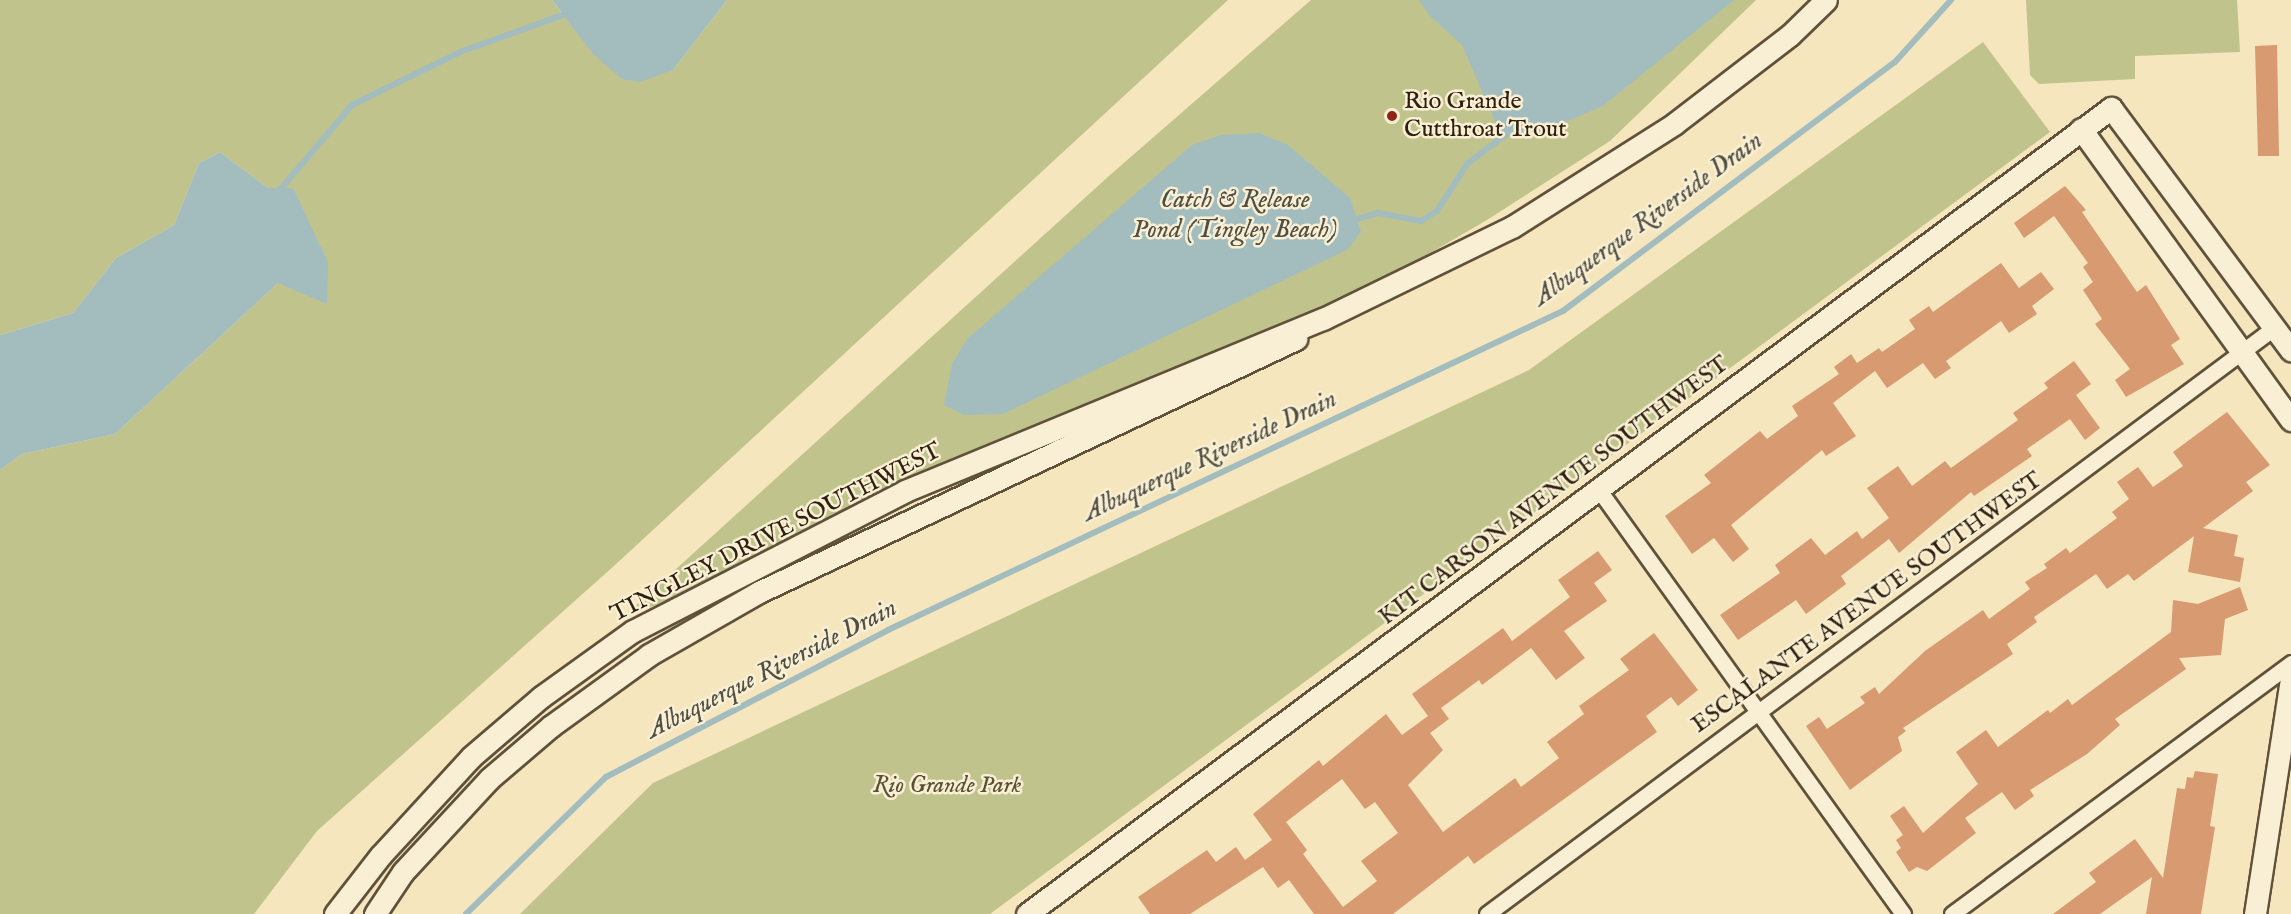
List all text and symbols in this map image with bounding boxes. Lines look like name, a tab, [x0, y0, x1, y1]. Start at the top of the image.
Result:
place label: Rio Grande Cutthroat Trout	[1404, 88, 1566, 144]
marker: Rio Grande Cutthroat Trout	[1385, 109, 1399, 123]
water label: Albuquerque Riverside Drain	[1527, 125, 1769, 313]
water label: Catch & Release Pond (Tingley Beach)	[1133, 184, 1337, 246]
street label: KIT CARSON AVENUE SOUTHWEST	[1374, 350, 1734, 632]
water label: Albuquerque Riverside Drain	[1078, 383, 1342, 529]
street label: TINGLEY DRIVE SOUTHWEST	[606, 437, 946, 629]
street label: ESCALANTE AVENUE SOUTHWEST	[1686, 466, 2048, 740]
water label: Albuquerque Riverside Drain	[642, 592, 902, 746]
park label: Rio Grande Park	[873, 772, 1021, 800]

